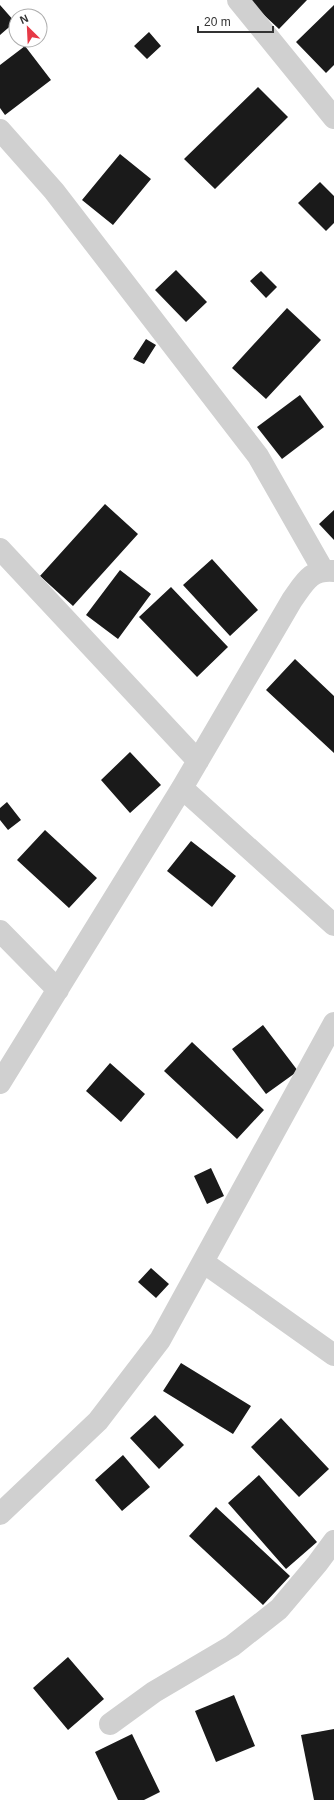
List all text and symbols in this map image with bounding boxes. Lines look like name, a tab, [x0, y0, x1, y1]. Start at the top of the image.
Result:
north arrow	[8, 8, 48, 48]
scale bar	[198, 8, 273, 34]
text: N	[18, 12, 30, 26]
text: 20 m	[204, 15, 231, 29]

